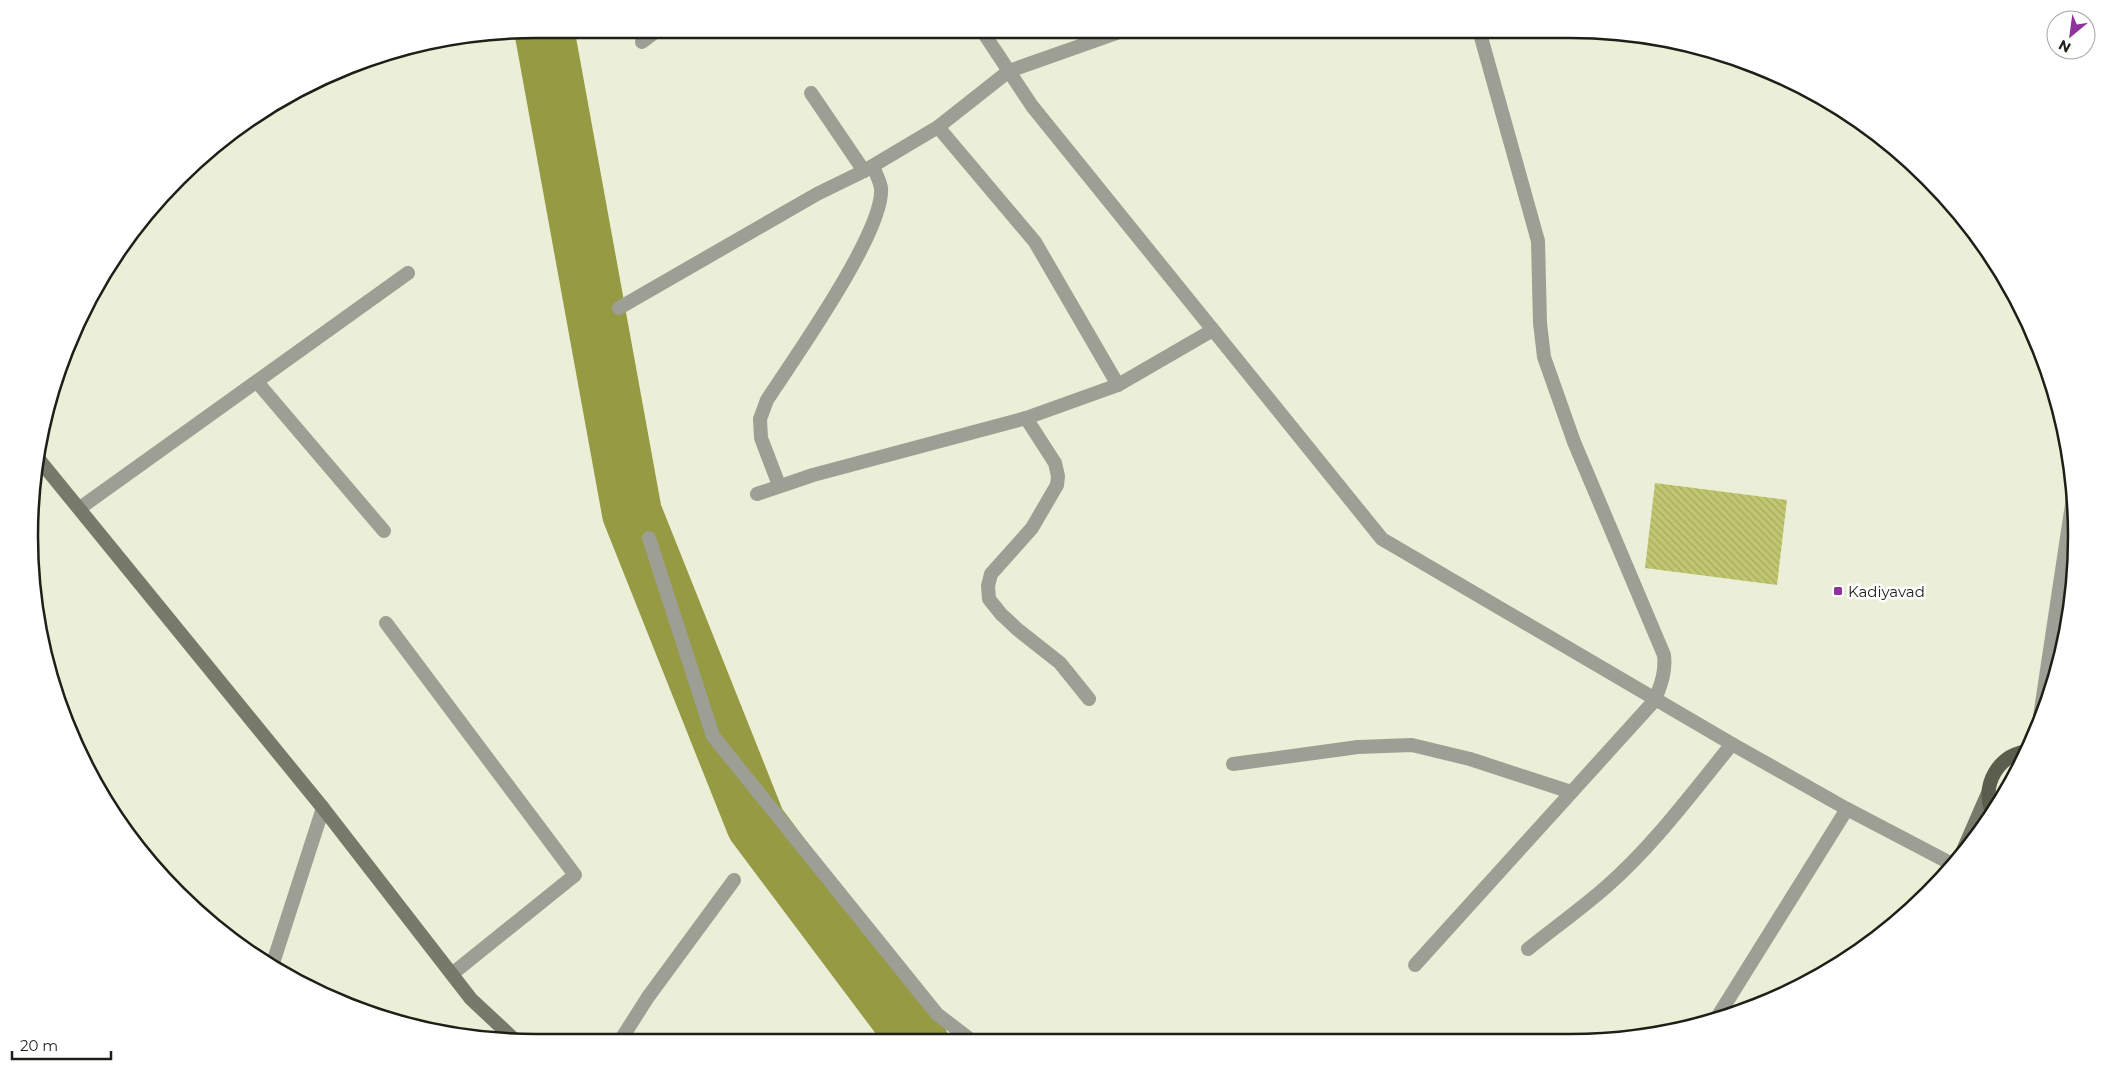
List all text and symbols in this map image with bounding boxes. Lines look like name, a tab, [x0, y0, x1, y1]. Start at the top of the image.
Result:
north arrow	[2046, 10, 2096, 60]
text: N	[2055, 36, 2074, 57]
place label: Kadiyavad	[1848, 582, 1925, 601]
marker: Kadiyavad	[1832, 585, 1844, 597]
scale bar	[12, 1028, 111, 1060]
text: 20 m	[20, 1036, 58, 1055]

